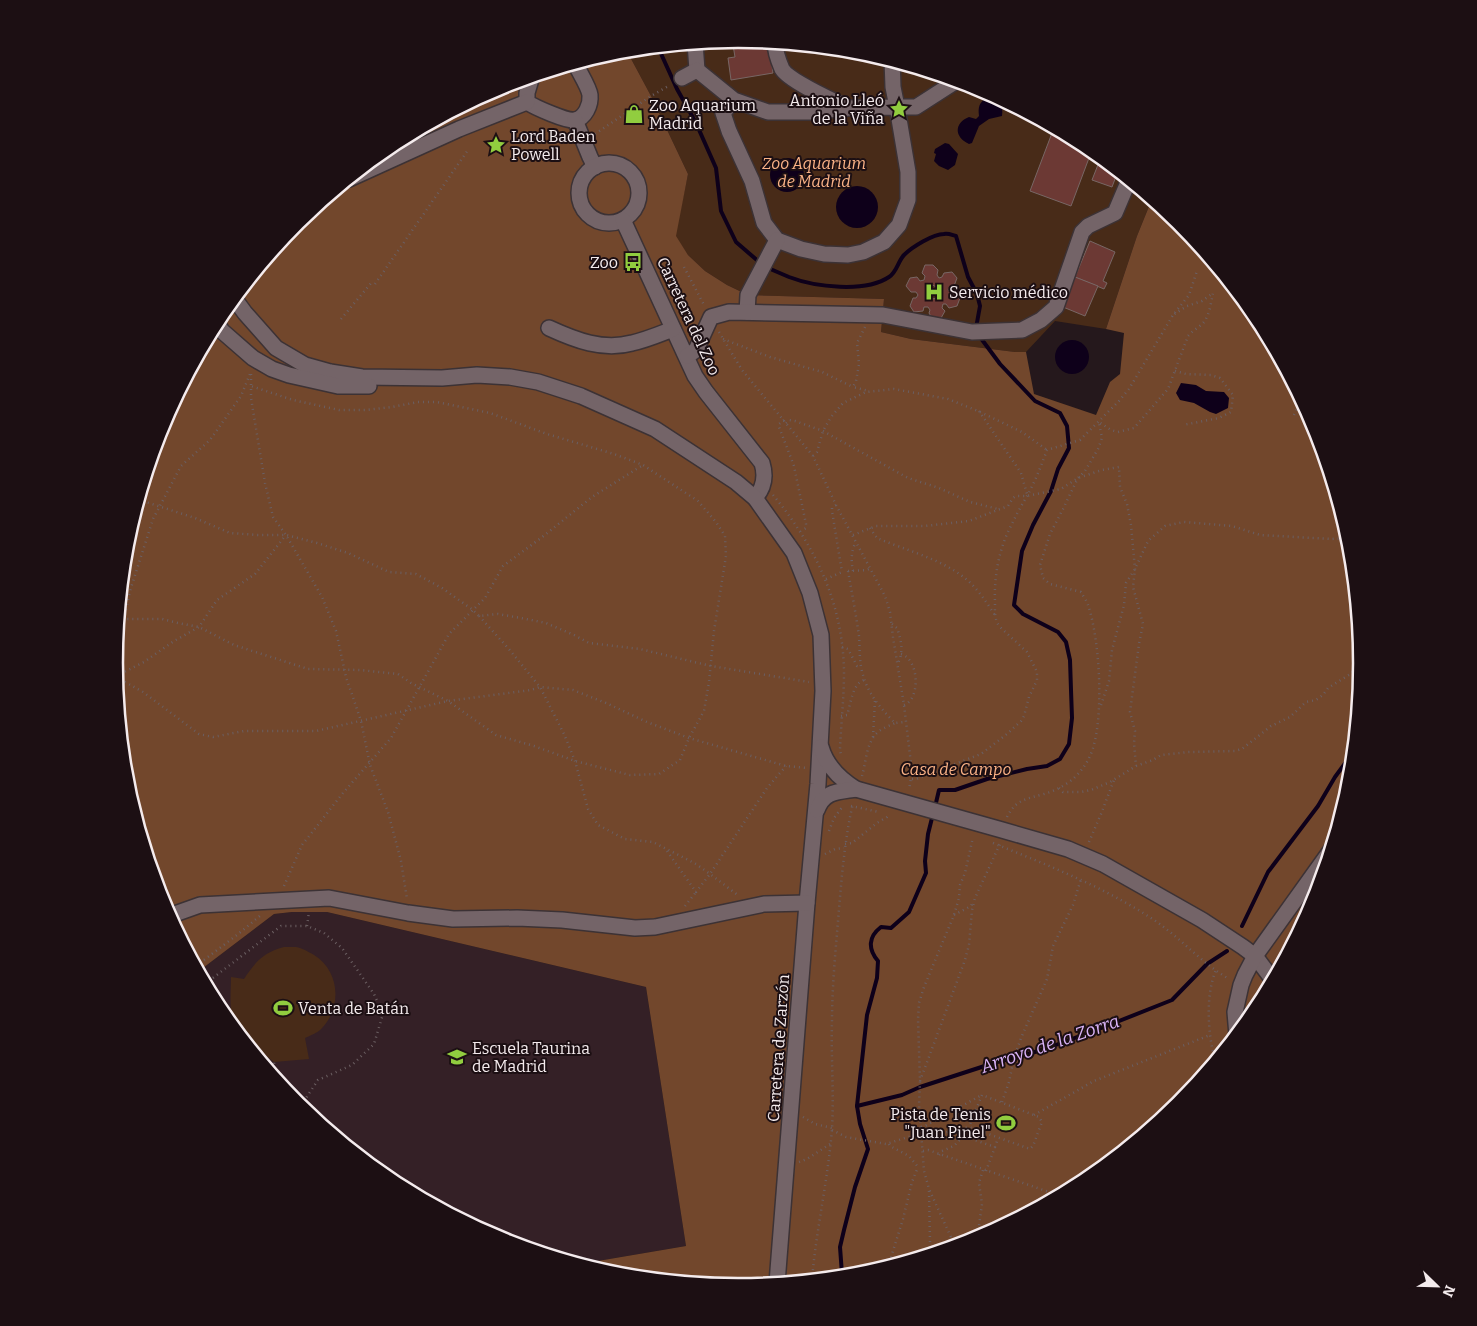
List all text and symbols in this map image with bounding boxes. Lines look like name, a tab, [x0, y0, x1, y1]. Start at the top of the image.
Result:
place label: Antonio Lleó de la Viña	[789, 91, 884, 128]
place label: Zoo Aquarium Madrid	[649, 96, 756, 133]
place icon: Antonio Lleó de la Viña	[888, 98, 910, 120]
shop icon: Zoo Aquarium Madrid	[623, 103, 645, 125]
place label: Lord Baden Powell	[511, 127, 595, 164]
place icon: Lord Baden Powell	[485, 134, 507, 156]
park label: Zoo Aquarium de Madrid	[762, 154, 866, 191]
bus stop icon: Zoo	[622, 251, 644, 273]
place label: Zoo	[590, 253, 618, 272]
street label: Carretera del Zoo	[653, 254, 724, 378]
hospital icon: Servicio médico	[923, 281, 945, 303]
place label: Servicio médico	[949, 283, 1068, 302]
park label: Casa de Campo	[901, 760, 1012, 779]
street label: Carretera de Zarzón	[764, 974, 793, 1123]
sports icon: Venta de Batán	[272, 997, 294, 1019]
place label: Venta de Batán	[298, 999, 409, 1018]
water label: Arroyo de la Zorra	[977, 1010, 1122, 1078]
place label: Escuela Taurina de Madrid	[472, 1039, 590, 1076]
school or university icon: Escuela Taurina de Madrid	[446, 1046, 468, 1068]
place label: Pista de Tenis "Juan Pinel"	[890, 1105, 991, 1142]
sports icon: Pista de Tenis "Juan Pinel"	[995, 1112, 1017, 1134]
north arrow	[1412, 1261, 1462, 1311]
text: N	[1438, 1283, 1458, 1299]

